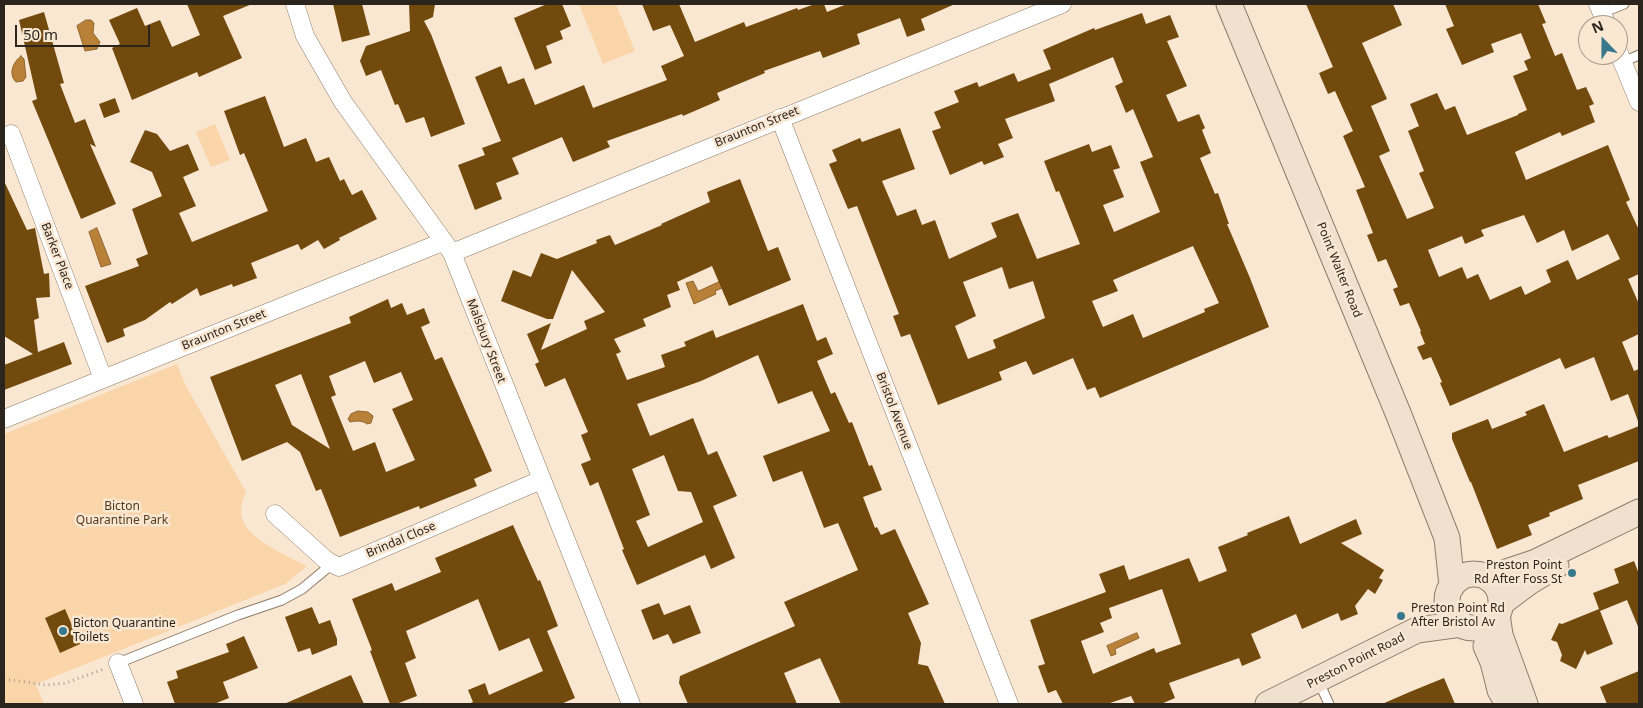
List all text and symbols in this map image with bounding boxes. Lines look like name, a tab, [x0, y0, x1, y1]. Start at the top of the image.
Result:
scale bar	[18, 15, 152, 47]
north arrow	[1578, 15, 1628, 65]
text: N	[1589, 16, 1606, 38]
text: 50 m	[23, 24, 58, 44]
street label: Braunton Street	[713, 104, 801, 150]
street label: Point Walter Road	[1313, 220, 1365, 320]
street label: Barker Place	[38, 221, 76, 291]
street label: Malsbury Street	[463, 297, 509, 385]
street label: Braunton Street	[180, 307, 268, 353]
street label: Bristol Avenue	[873, 370, 915, 452]
park label: Bicton Quarantine Park	[76, 500, 168, 528]
street label: Brindal Close	[364, 519, 438, 561]
place label: Preston Point Rd After Foss St	[1474, 559, 1562, 587]
marker: Preston Point Rd After Foss St	[1566, 567, 1578, 579]
place label: Preston Point Rd After Bristol Av	[1411, 602, 1505, 630]
marker: Preston Point Rd After Bristol Av	[1395, 610, 1407, 622]
place label: Bicton Quarantine Toilets	[73, 617, 176, 645]
marker: Bicton Quarantine Toilets	[57, 625, 69, 637]
street label: Preston Point Road	[1305, 630, 1407, 692]

